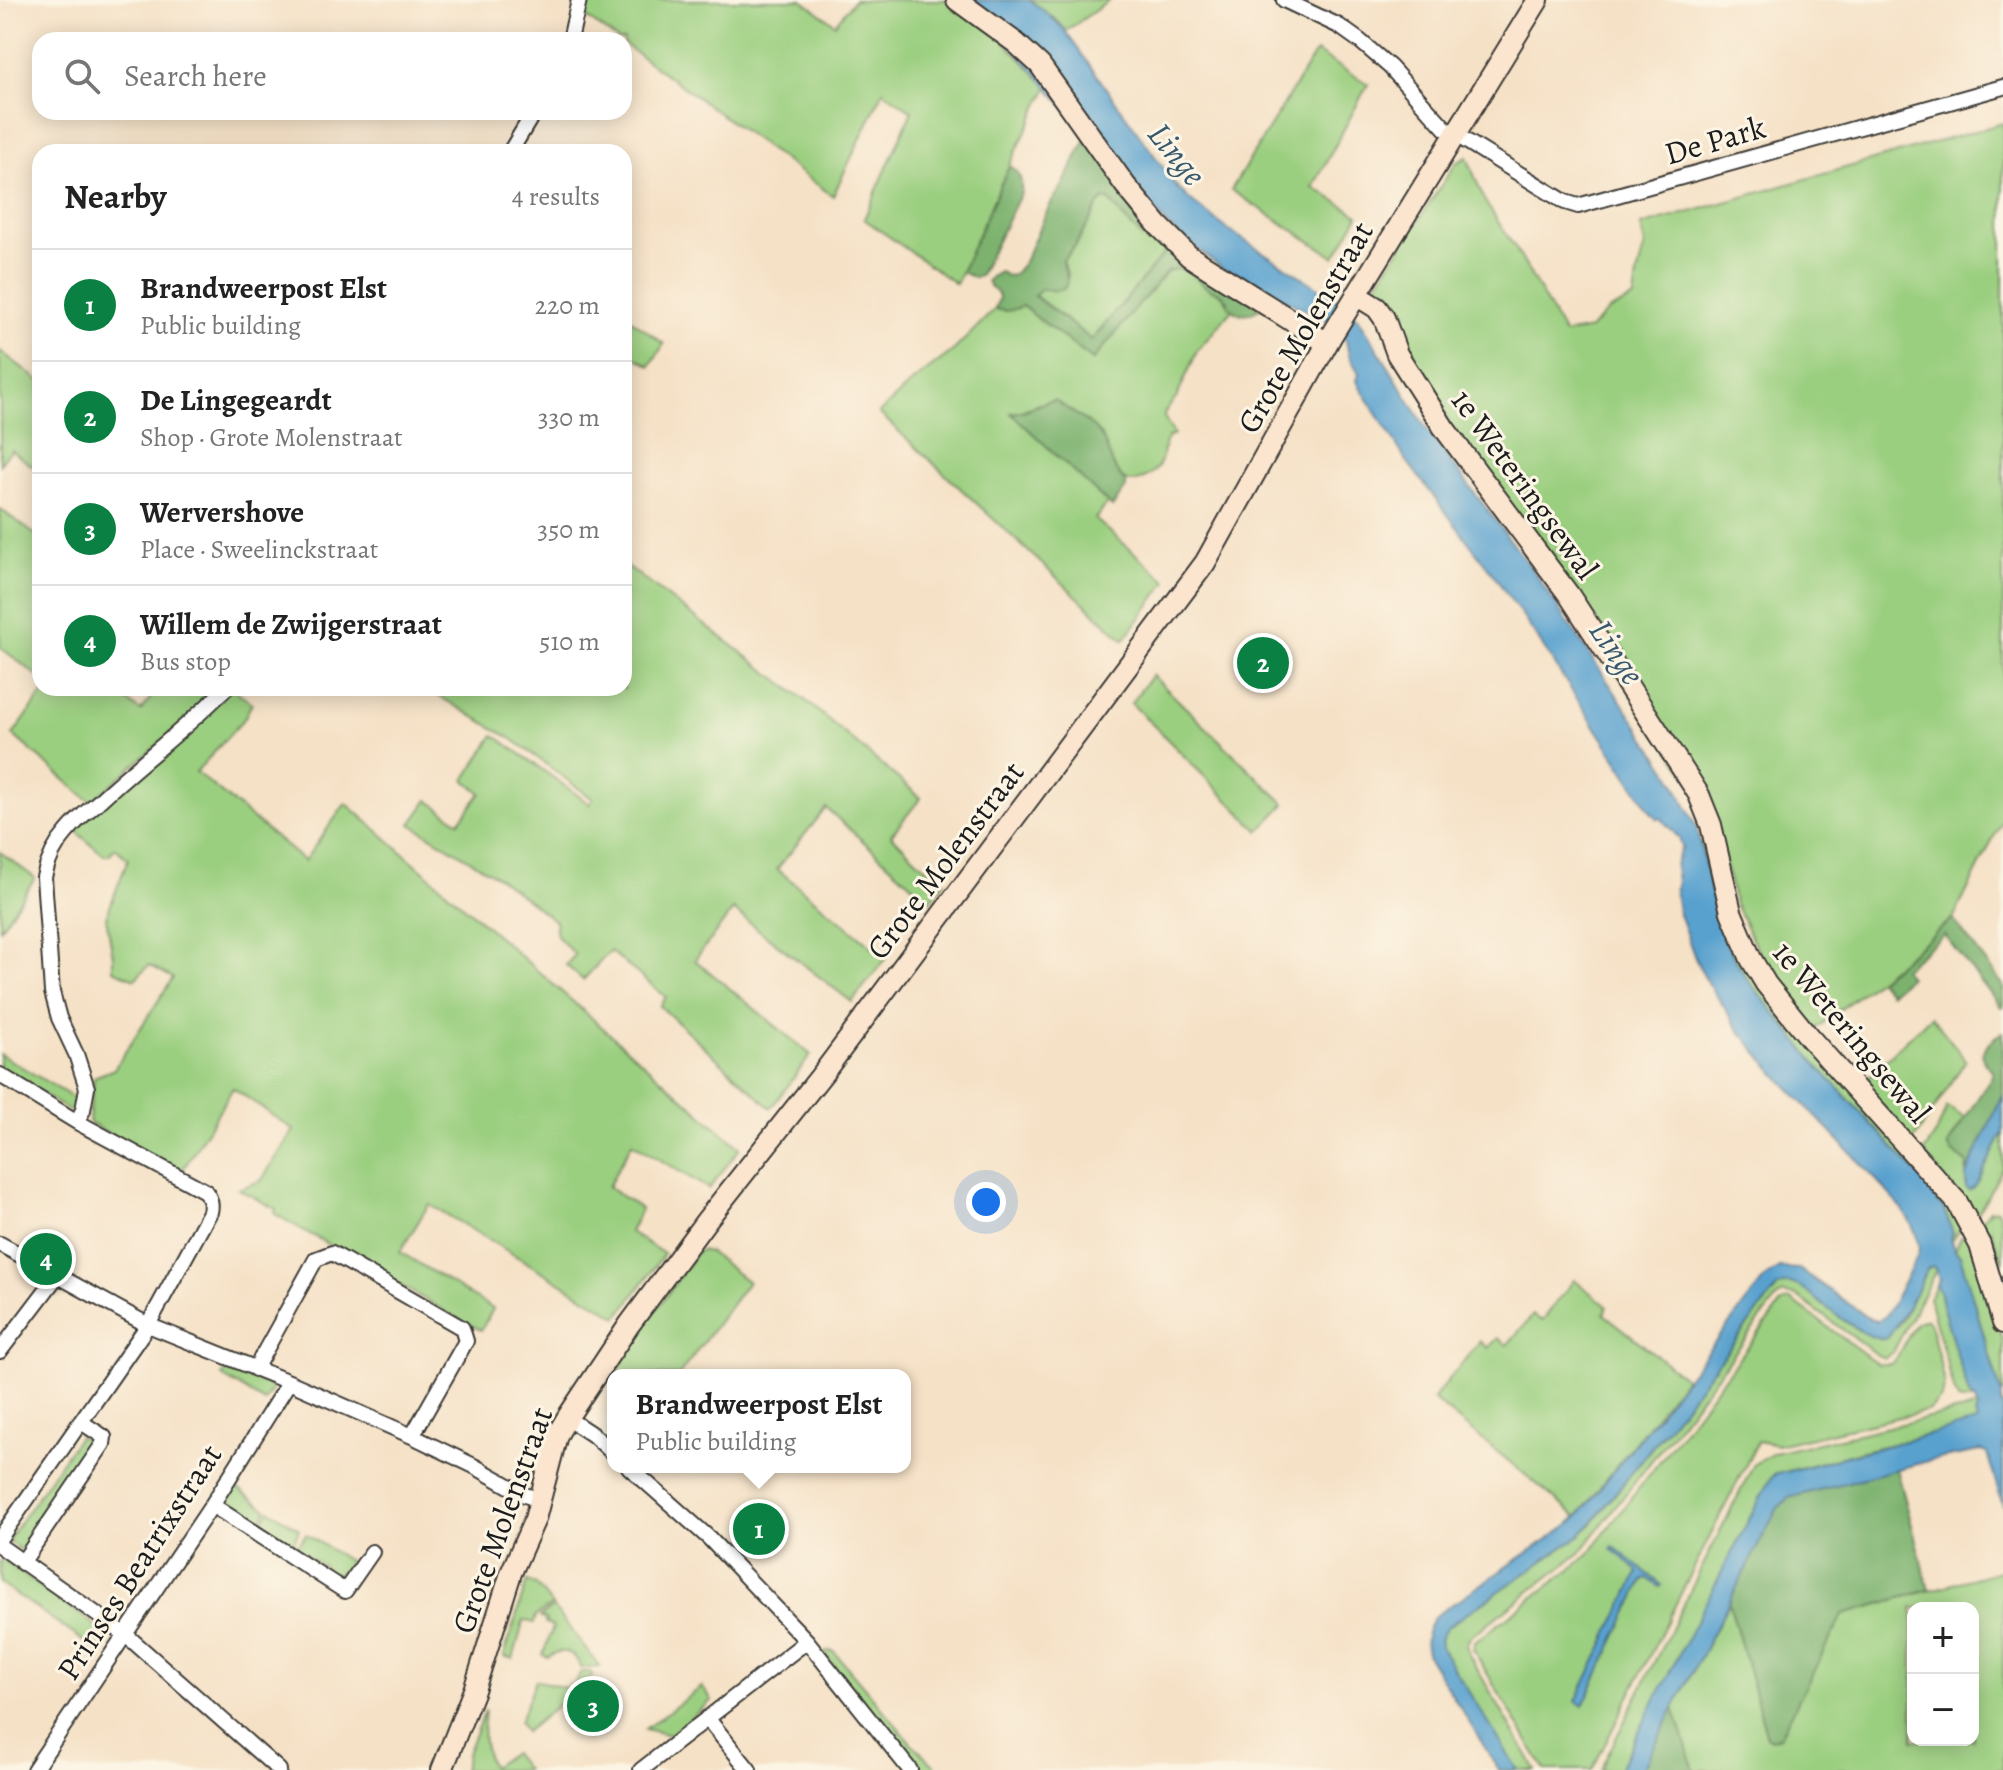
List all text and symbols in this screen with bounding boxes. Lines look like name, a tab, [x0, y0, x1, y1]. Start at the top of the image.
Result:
search box	[32, 32, 632, 120]
icon: search	[60, 54, 104, 98]
text: Search here	[124, 56, 267, 96]
street label: De Park	[1659, 105, 1771, 175]
water label: Linge	[1137, 112, 1217, 196]
text: Nearby	[64, 173, 167, 220]
text: 4 results	[512, 179, 600, 214]
street label: Grote Molenstraat	[1227, 213, 1383, 441]
text: Brandweerpost Elst	[140, 268, 387, 308]
text: 1	[85, 288, 95, 323]
text: 220 m	[535, 288, 600, 323]
text: Public building	[140, 308, 301, 343]
text: De Lingegeardt	[140, 380, 332, 420]
street label: 1e Weteringsewal	[1441, 380, 1609, 588]
text: 2	[84, 400, 96, 435]
text: 330 m	[538, 400, 600, 435]
text: Shop · Grote Molenstraat	[140, 420, 403, 455]
text: Wervershove	[140, 492, 304, 532]
text: 3	[84, 512, 96, 547]
text: 350 m	[537, 512, 600, 547]
text: Place · Sweelinckstraat	[140, 532, 378, 567]
text: Willem de Zwijgerstraat	[140, 604, 442, 644]
water label: Linge	[1578, 610, 1656, 694]
text: 4	[84, 624, 96, 659]
text: 510 m	[539, 624, 600, 659]
pin: 2	[1237, 633, 1289, 693]
text: Bus stop	[140, 644, 231, 679]
street label: Grote Molenstraat	[856, 752, 1034, 968]
street label: 1e Weteringsewal	[1763, 932, 1941, 1133]
your location	[966, 1182, 1006, 1222]
pin: 4	[20, 1229, 72, 1289]
popup	[607, 1369, 911, 1473]
text: Brandweerpost Elst	[635, 1384, 883, 1424]
street label: Grote Molenstraat	[441, 1401, 563, 1639]
text: Public building	[635, 1424, 796, 1459]
street label: Prinses Beatrixstraat	[46, 1435, 232, 1689]
pin: 1	[733, 1499, 785, 1559]
map controls	[1907, 1602, 1979, 1746]
button: +	[1907, 1602, 1979, 1674]
button: −	[1907, 1674, 1979, 1746]
pin: 3	[567, 1676, 619, 1736]

